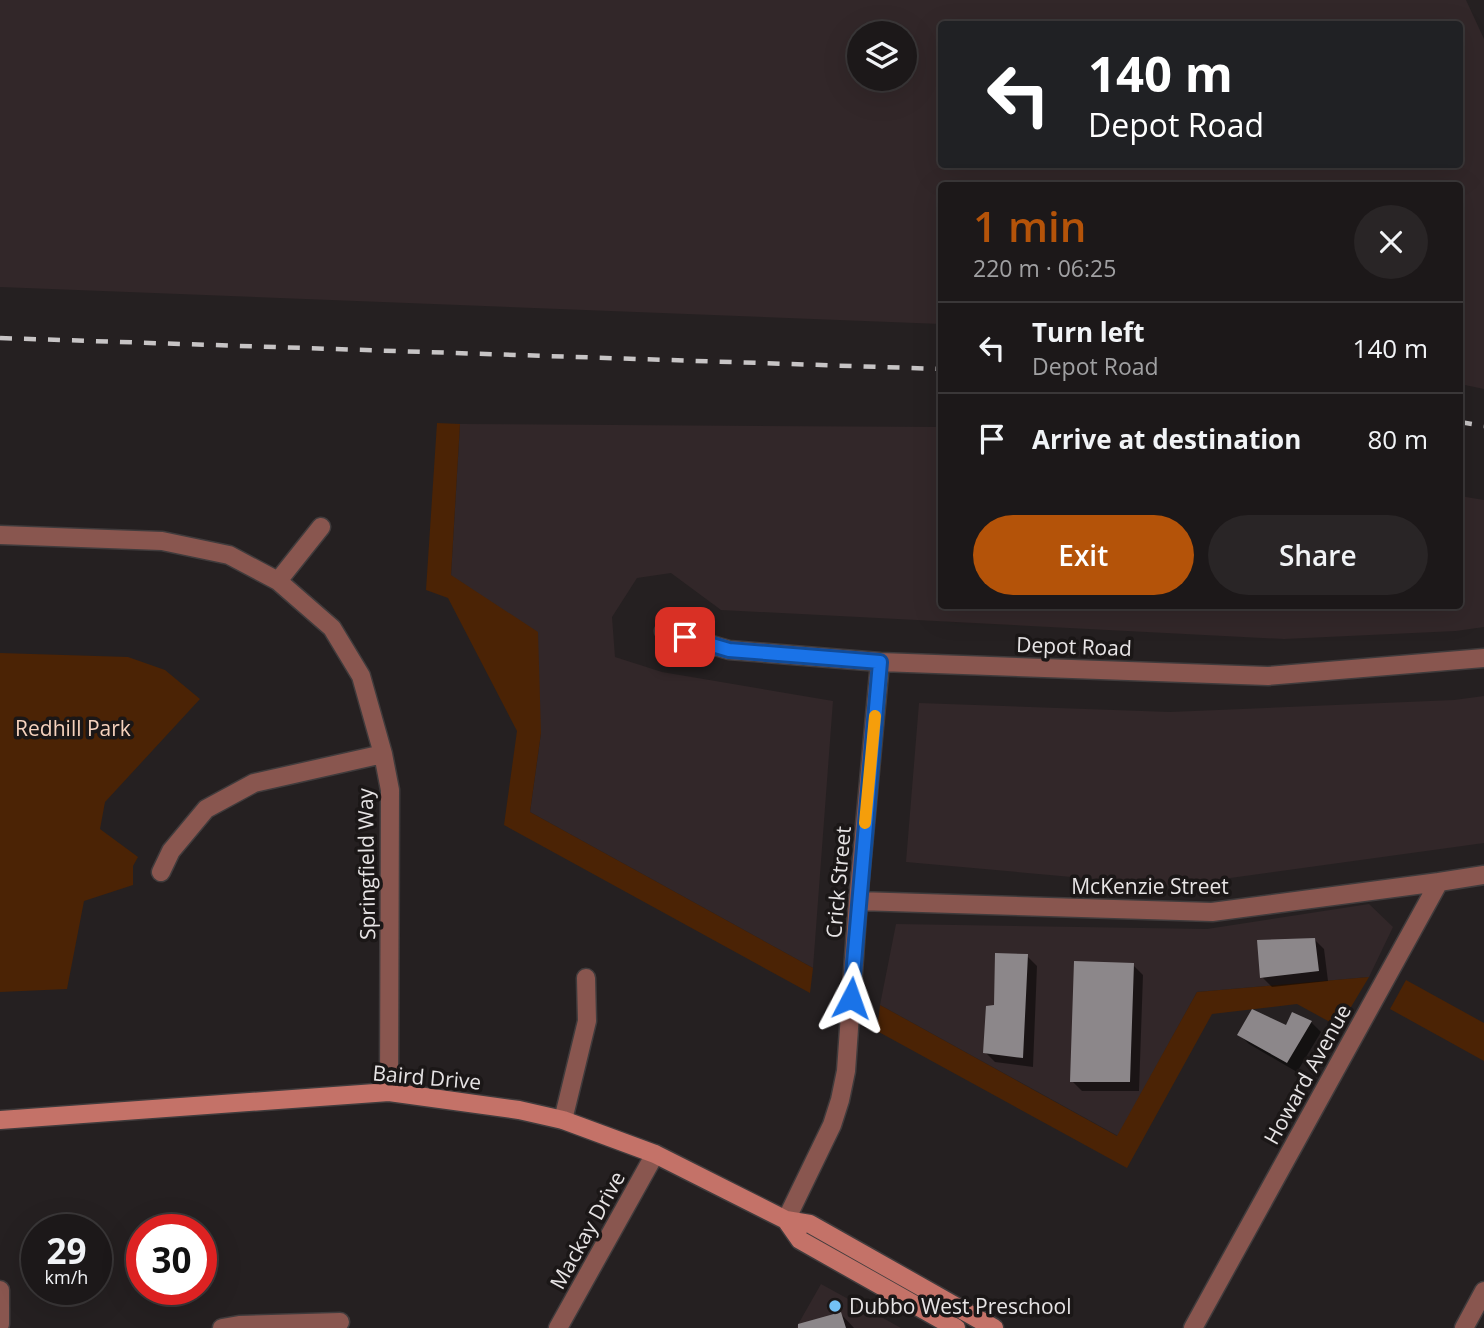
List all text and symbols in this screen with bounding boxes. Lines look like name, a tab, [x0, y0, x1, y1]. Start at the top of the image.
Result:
map controls	[847, 21, 917, 91]
button: layers	[847, 21, 917, 91]
text: 140 m	[1088, 40, 1233, 106]
icon: left	[973, 49, 1064, 140]
text: Depot Road	[1088, 103, 1264, 146]
text: 1 min	[973, 197, 1086, 254]
button: close	[1354, 205, 1428, 279]
text: 220 m · 06:25	[973, 252, 1116, 284]
text: Turn left	[1032, 314, 1144, 350]
icon: left	[973, 329, 1011, 367]
text: 140 m	[1353, 330, 1428, 366]
text: Depot Road	[1032, 350, 1159, 382]
icon: arrive	[973, 420, 1011, 458]
text: Arrive at destination	[1032, 421, 1301, 457]
text: 80 m	[1367, 421, 1428, 457]
button: Exit	[973, 515, 1194, 595]
button: Share	[1208, 515, 1428, 595]
pin	[655, 607, 715, 667]
icon: arrive	[666, 618, 704, 656]
street label: Depot Road	[1016, 630, 1132, 662]
park label: Redhill Park	[15, 714, 131, 742]
street label: Springfield Way	[351, 787, 381, 940]
street label: Crick Street	[819, 825, 857, 939]
street label: McKenzie Street	[1071, 872, 1229, 900]
position arrow	[814, 961, 888, 1035]
street label: Howard Avenue	[1257, 999, 1357, 1149]
street label: Baird Drive	[372, 1058, 482, 1096]
street label: Mackay Drive	[543, 1166, 631, 1294]
speed limit sign: 30	[126, 1214, 217, 1305]
text: 29	[46, 1227, 87, 1274]
text: km/h	[45, 1265, 88, 1289]
place label: Dubbo West Preschool	[849, 1292, 1072, 1320]
marker: Dubbo West Preschool	[827, 1298, 843, 1314]

